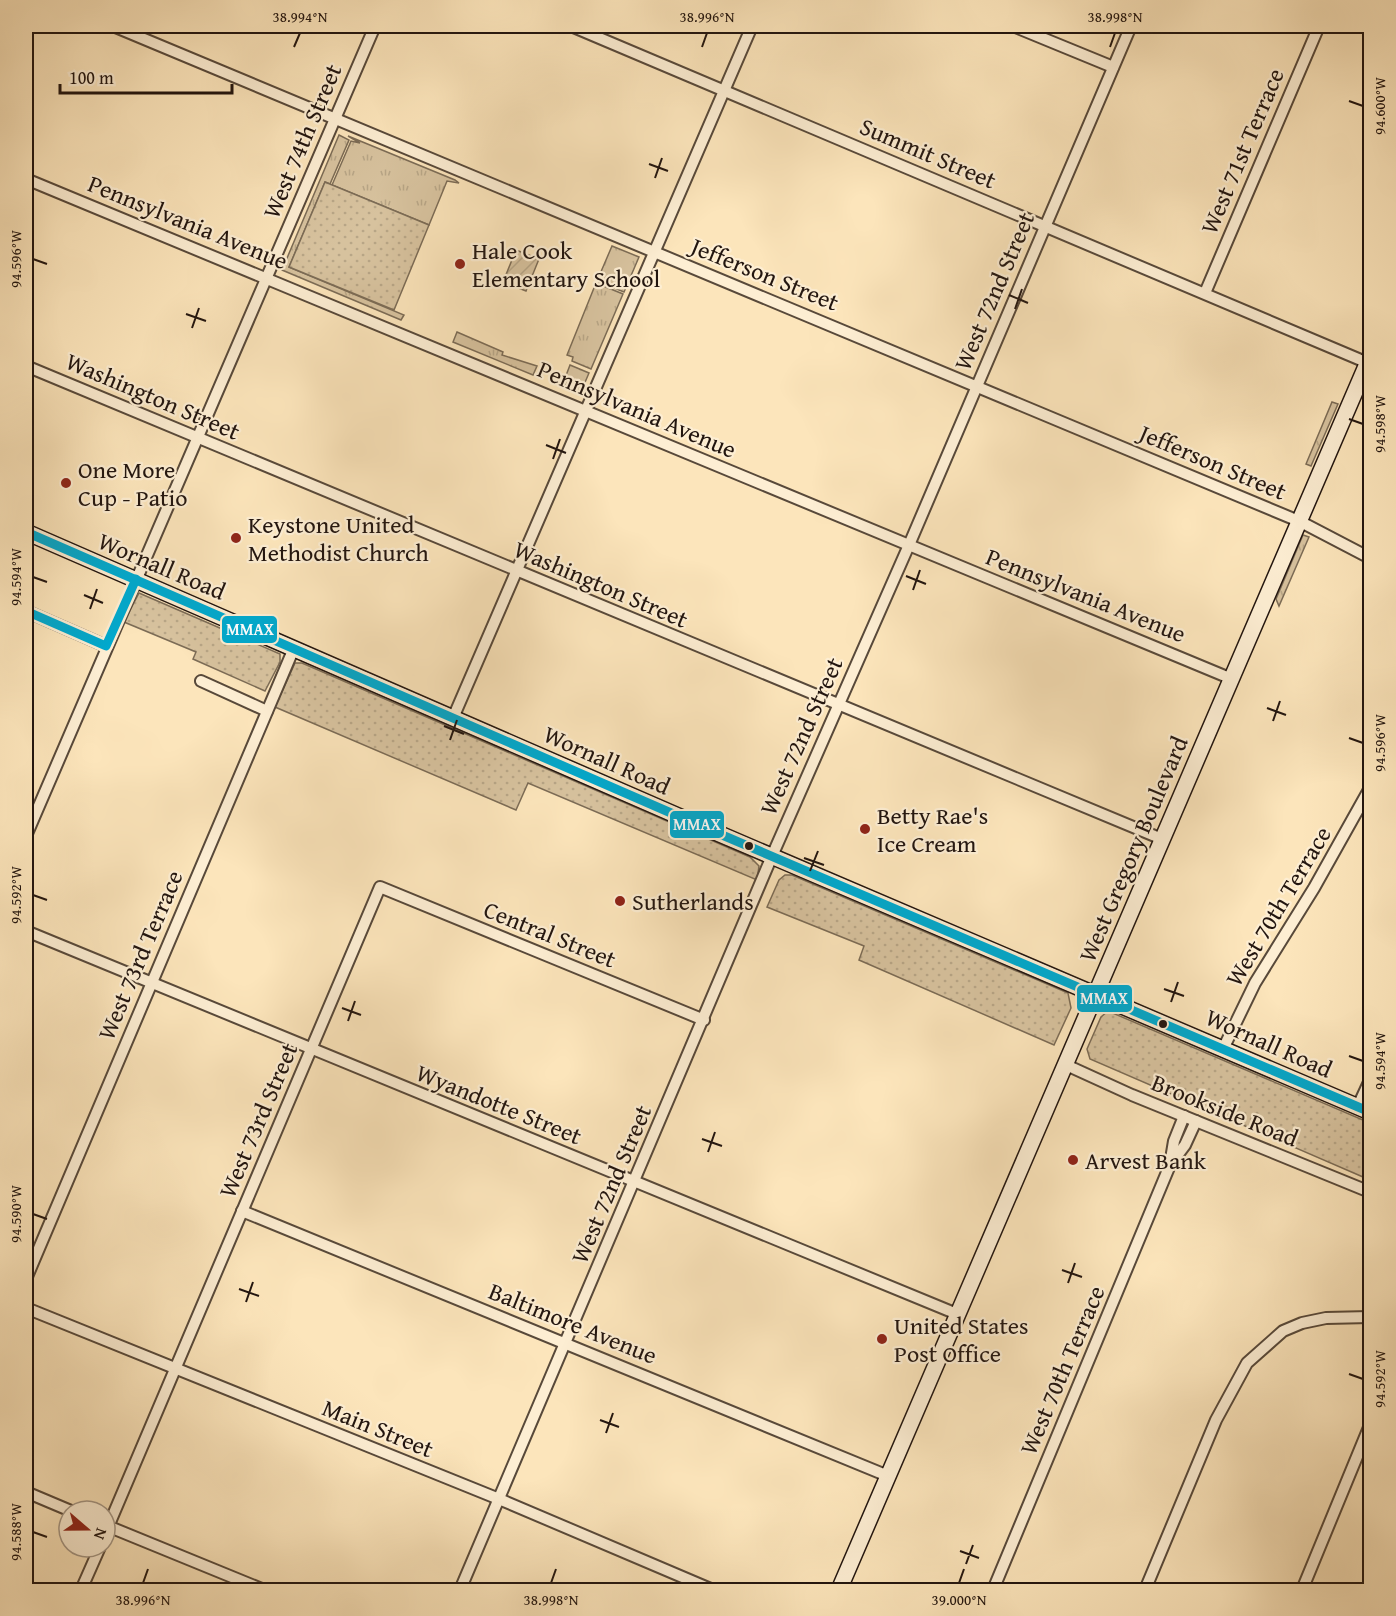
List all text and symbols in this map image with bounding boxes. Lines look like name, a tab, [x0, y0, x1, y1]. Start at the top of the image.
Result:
text: 38.994°N	[273, 6, 328, 27]
text: 38.996°N	[680, 6, 735, 27]
text: 38.998°N	[1088, 6, 1143, 27]
scale bar	[60, 57, 232, 95]
street label: West 74th Street	[254, 58, 351, 224]
street label: West 71st Terrace	[1191, 63, 1293, 239]
text: 100 m	[69, 64, 114, 91]
text: 94.600°W	[1369, 77, 1390, 135]
street label: Summit Street	[854, 109, 1002, 198]
street label: Pennsylvania Avenue	[83, 166, 293, 278]
street label: West 72nd Street	[945, 206, 1043, 376]
street label: Jefferson Street	[683, 227, 845, 320]
text: 94.596°W	[5, 230, 26, 288]
place label: Hale Cook Elementary School	[472, 233, 660, 296]
marker: Hale Cook Elementary School	[453, 257, 467, 271]
street label: Washington Street	[60, 344, 246, 449]
street label: Pennsylvania Avenue	[532, 351, 742, 467]
text: 94.598°W	[1369, 395, 1390, 453]
street label: Jefferson Street	[1131, 414, 1292, 509]
place label: One More Cup - Patio	[78, 452, 188, 515]
marker: One More Cup - Patio	[59, 476, 73, 490]
place label: Keystone United Methodist Church	[248, 507, 429, 570]
street label: Wornall Road	[93, 523, 231, 609]
marker: Keystone United Methodist Church	[229, 531, 243, 545]
street label: Washington Street	[508, 532, 694, 637]
street label: Pennsylvania Avenue	[981, 539, 1191, 651]
text: 94.594°W	[5, 548, 26, 606]
line badge: MMAX	[221, 615, 278, 644]
text: MMAX	[226, 617, 274, 641]
street label: West 72nd Street	[751, 651, 852, 820]
text: 94.596°W	[1369, 714, 1390, 772]
street label: Wornall Road	[538, 716, 676, 804]
street label: West Gregory Boulevard	[1070, 730, 1197, 967]
place label: Betty Rae's Ice Cream	[877, 798, 988, 861]
line badge: MMAX	[669, 810, 725, 839]
text: MMAX	[673, 812, 721, 836]
street label: West 70th Terrace	[1216, 819, 1340, 993]
marker: Betty Rae's Ice Cream	[858, 822, 872, 836]
unlabelled marker	[743, 840, 755, 852]
street label: West 73rd Terrace	[88, 865, 192, 1045]
text: 94.592°W	[5, 866, 26, 924]
place label: Sutherlands	[632, 884, 754, 919]
street label: Central Street	[479, 892, 622, 977]
marker: Sutherlands	[613, 894, 627, 908]
line badge: MMAX	[1076, 984, 1133, 1013]
text: MMAX	[1080, 986, 1128, 1010]
street label: Wornall Road	[1200, 999, 1338, 1087]
unlabelled marker	[1157, 1018, 1169, 1030]
text: 94.594°W	[1369, 1032, 1390, 1090]
street label: West 73rd Street	[210, 1036, 307, 1203]
street label: Wyandotte Street	[411, 1055, 588, 1153]
street label: Brookside Road	[1146, 1065, 1304, 1155]
street label: West 72nd Street	[562, 1099, 660, 1269]
place label: Arvest Bank	[1085, 1143, 1207, 1178]
marker: Arvest Bank	[1066, 1153, 1080, 1167]
text: 94.590°W	[5, 1185, 26, 1243]
street label: Baltimore Avenue	[484, 1273, 662, 1373]
street label: West 70th Terrace	[1011, 1280, 1113, 1460]
place label: United States Post Office	[894, 1308, 1029, 1371]
marker: United States Post Office	[875, 1332, 889, 1346]
text: 94.592°W	[1369, 1350, 1390, 1408]
street label: Main Street	[317, 1390, 439, 1466]
north arrow	[57, 1499, 117, 1559]
text: 94.588°W	[5, 1503, 26, 1561]
text: N	[88, 1525, 114, 1544]
text: 38.996°N	[116, 1589, 171, 1610]
text: 38.998°N	[524, 1589, 579, 1610]
text: 39.000°N	[932, 1589, 987, 1610]

